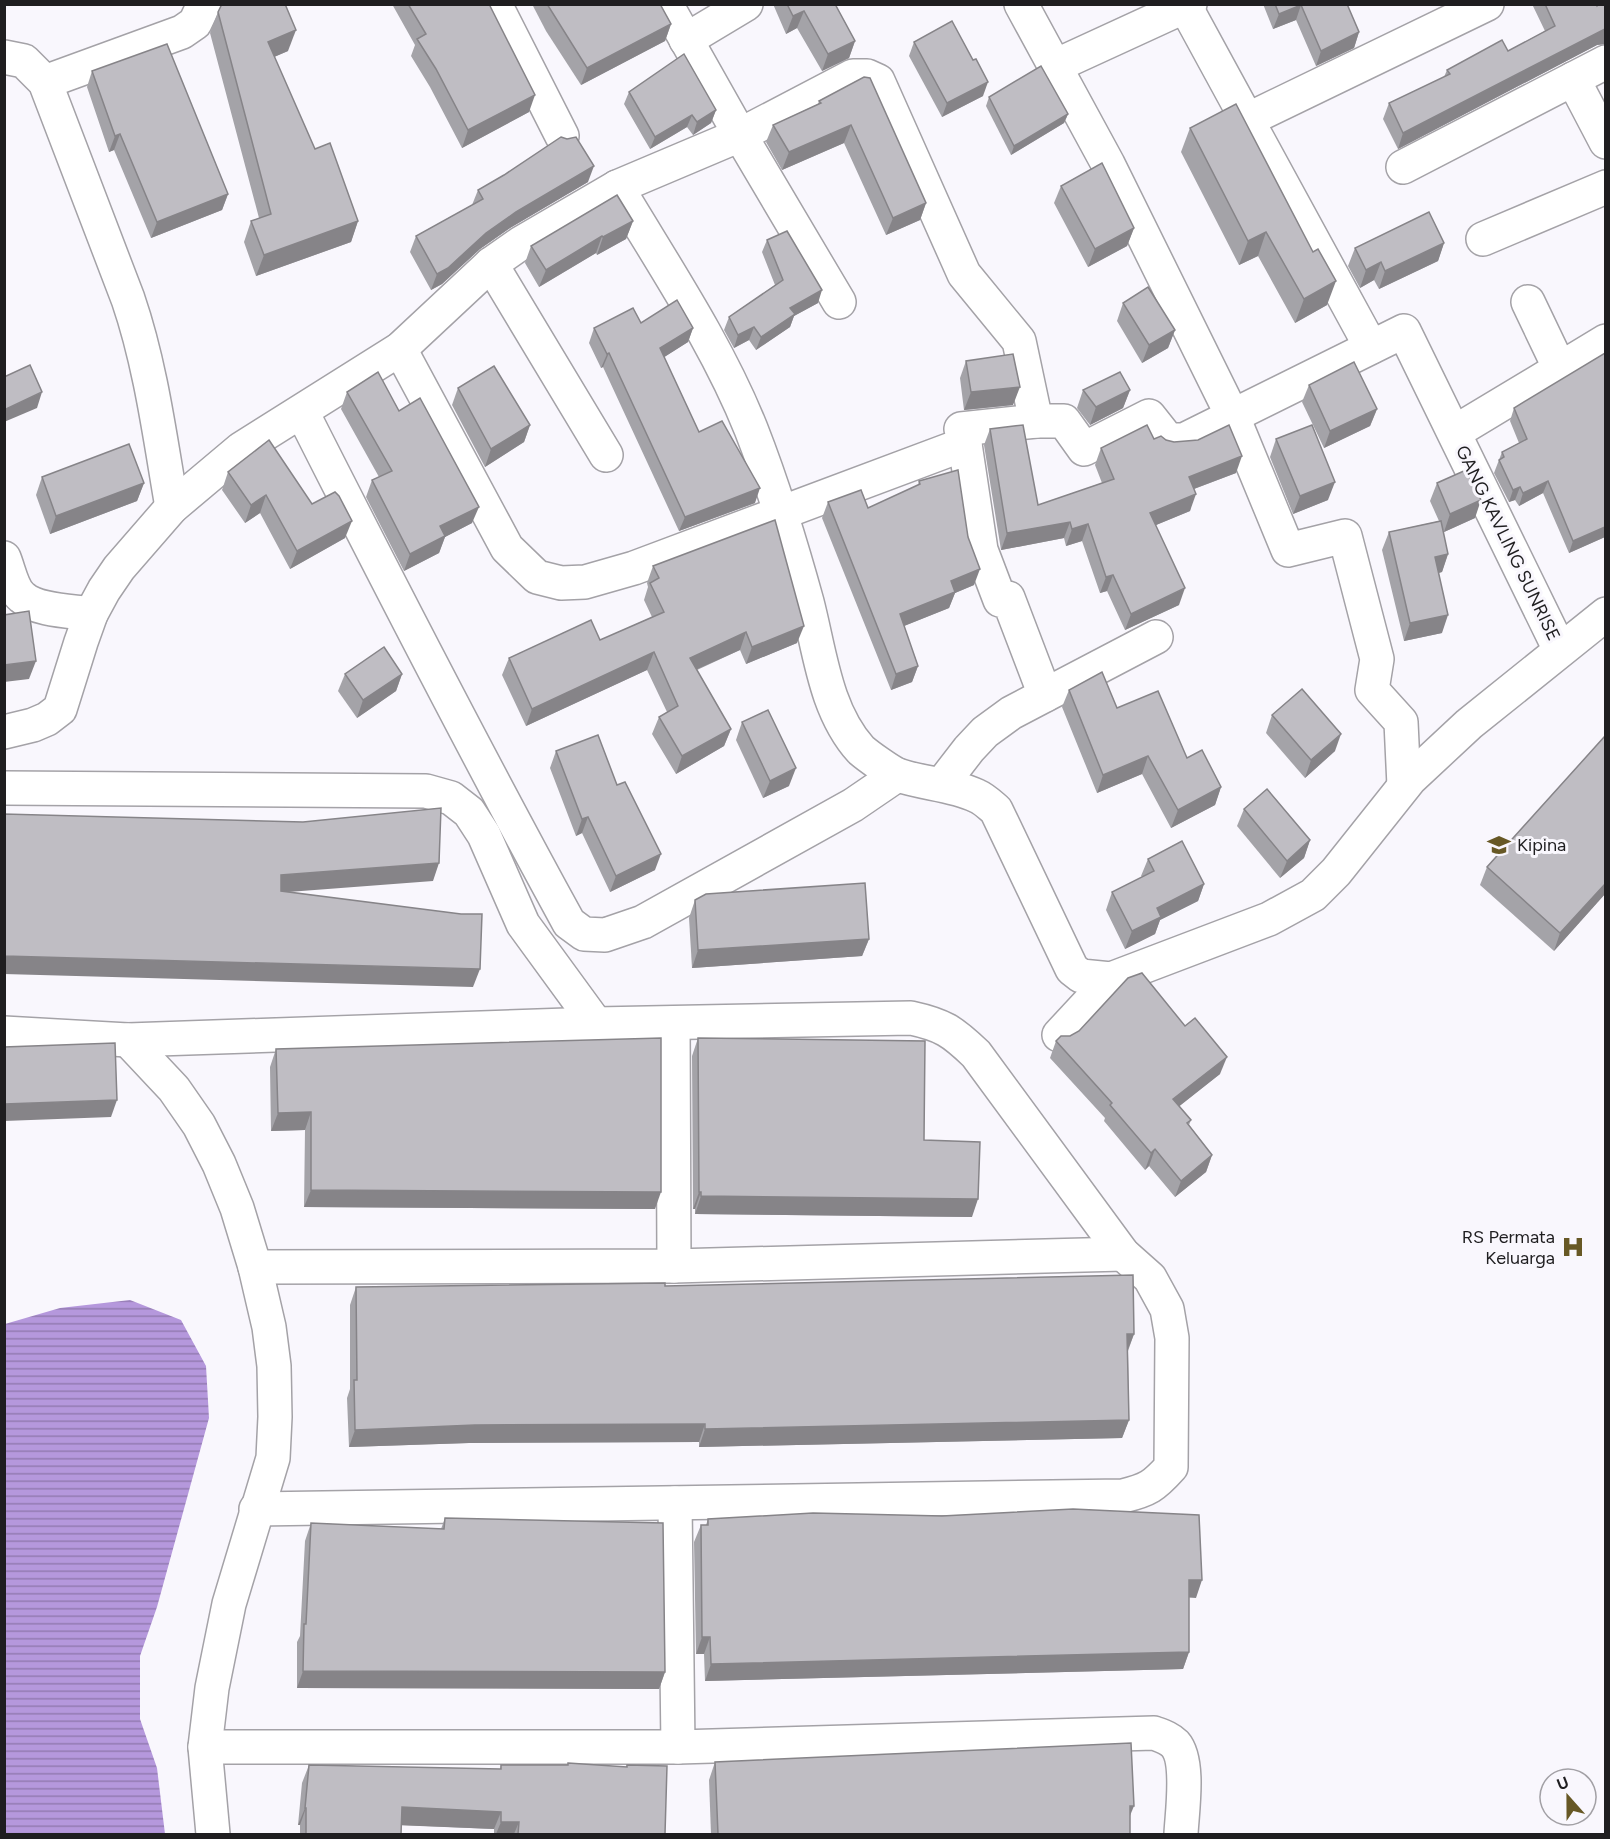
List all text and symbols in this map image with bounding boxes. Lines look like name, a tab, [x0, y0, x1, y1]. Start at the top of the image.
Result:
street label: GANG KAVLING SUNRISE	[1451, 442, 1565, 644]
school or university icon: Kipina	[1486, 832, 1512, 858]
place label: Kipina	[1517, 834, 1566, 856]
place label: RS Permata Keluarga	[1462, 1226, 1555, 1269]
hospital icon: RS Permata Keluarga	[1560, 1234, 1586, 1260]
north arrow	[1538, 1767, 1598, 1827]
text: U	[1554, 1773, 1571, 1794]

